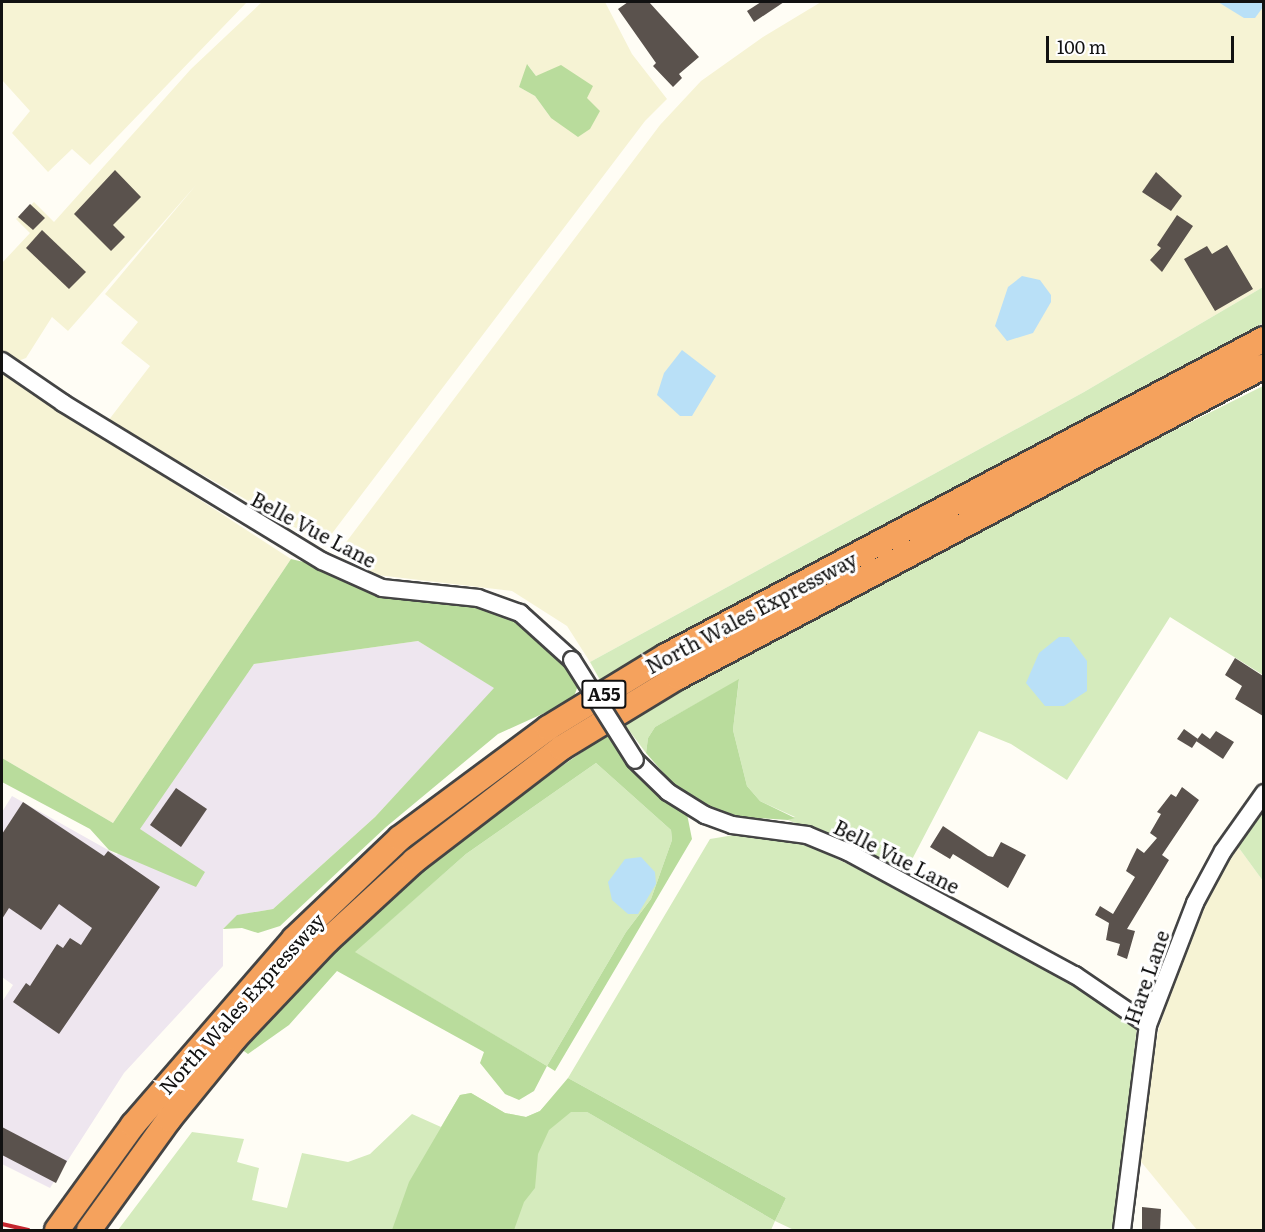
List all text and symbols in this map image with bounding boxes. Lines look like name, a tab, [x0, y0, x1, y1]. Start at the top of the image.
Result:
scale bar	[1049, 24, 1236, 62]
text: 100 m	[1057, 33, 1106, 60]
street label: Belle Vue Lane	[247, 486, 381, 572]
street label: North Wales Expressway	[641, 546, 861, 678]
road number: A55	[580, 679, 628, 709]
street label: Belle Vue Lane	[830, 814, 964, 898]
street label: North Wales Expressway	[153, 907, 329, 1099]
street label: Hare Lane	[1119, 927, 1173, 1027]

